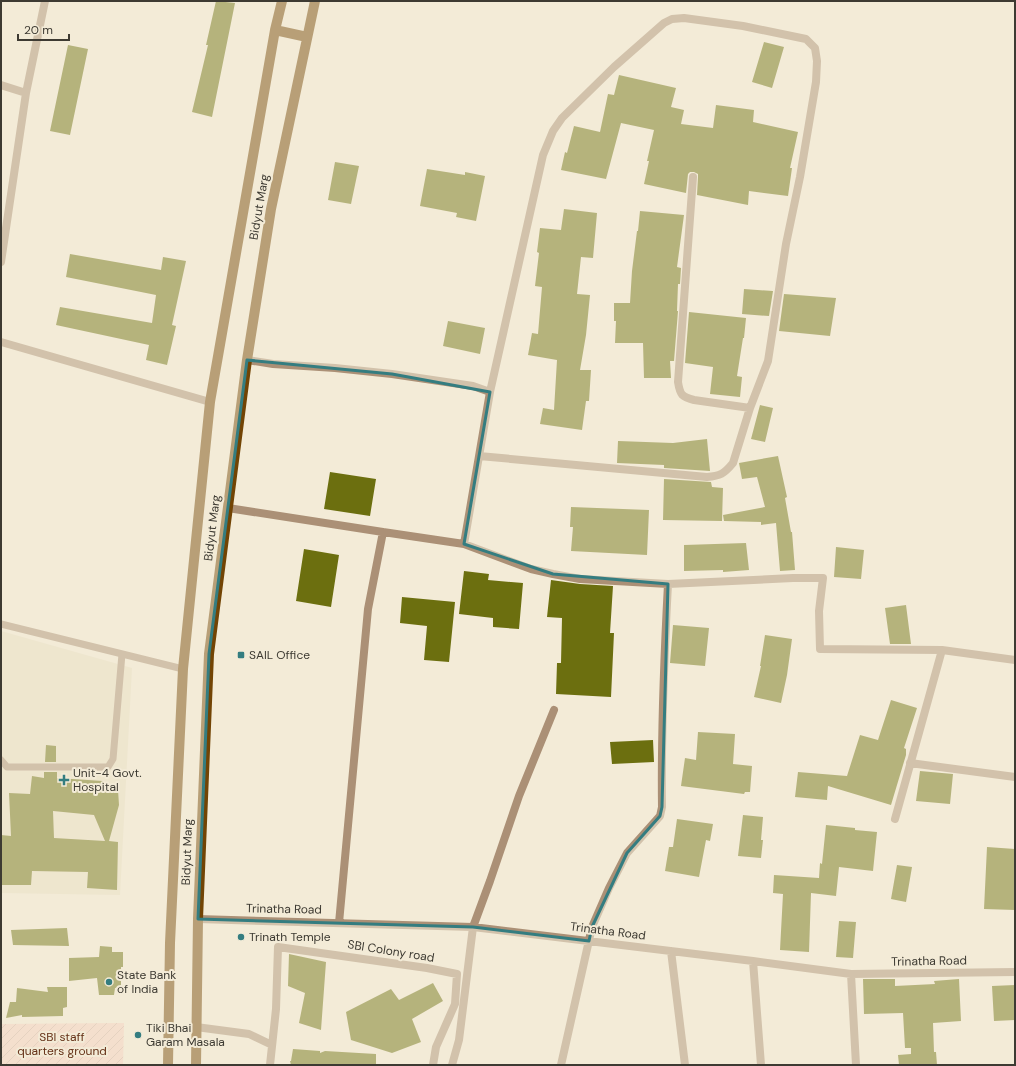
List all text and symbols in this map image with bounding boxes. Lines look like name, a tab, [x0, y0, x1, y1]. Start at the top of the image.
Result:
scale bar	[18, 16, 69, 42]
text: 20 m	[24, 22, 53, 38]
street label: Bidyut Marg	[245, 172, 273, 241]
street label: Bidyut Marg	[200, 494, 224, 562]
place label: SAIL Office	[249, 647, 310, 663]
marker: SAIL Office	[236, 650, 246, 660]
place label: Unit-4 Govt. Hospital	[73, 765, 142, 795]
marker: Unit-4 Govt. Hospital	[58, 774, 70, 786]
street label: Bidyut Marg	[178, 818, 196, 886]
street label: Trinatha Road	[246, 900, 322, 918]
street label: Trinatha Road	[569, 918, 647, 944]
place label: Trinath Temple	[249, 929, 331, 945]
marker: Trinath Temple	[236, 932, 246, 942]
street label: SBI Colony road	[346, 936, 436, 966]
street label: Trinatha Road	[891, 952, 967, 970]
place label: State Bank of India	[117, 967, 176, 997]
marker: State Bank of India	[104, 977, 114, 987]
place label: Tiki Bhai Garam Masala	[146, 1020, 225, 1050]
park label: SBI staff quarters ground	[17, 1029, 107, 1059]
marker: Tiki Bhai Garam Masala	[133, 1030, 143, 1040]

